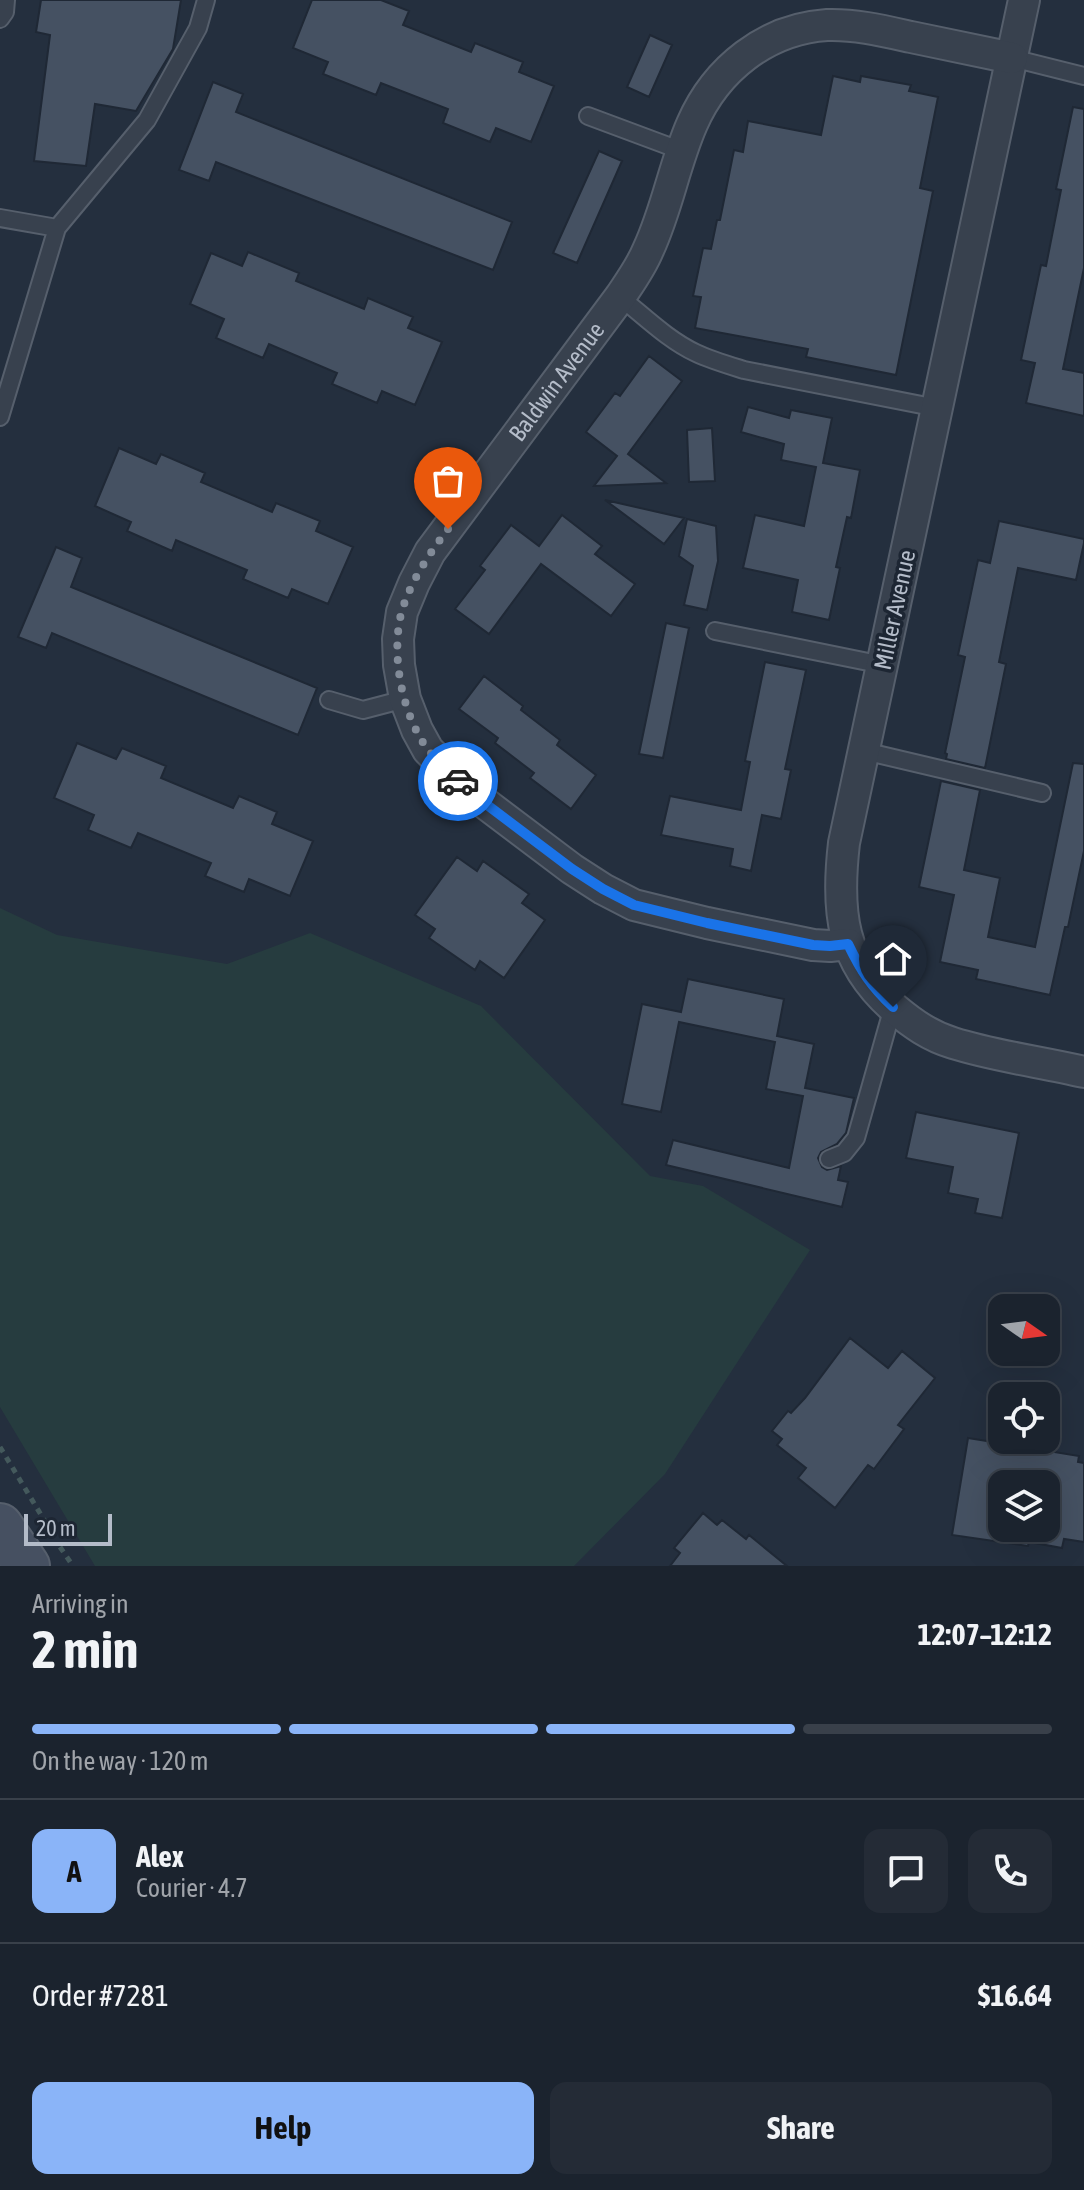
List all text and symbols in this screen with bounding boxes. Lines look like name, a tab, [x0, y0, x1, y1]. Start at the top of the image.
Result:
street label: Baldwin Avenue	[503, 317, 609, 446]
pin	[414, 447, 482, 529]
icon: bag	[426, 459, 470, 503]
street label: Miller Avenue	[869, 548, 920, 672]
courier	[418, 741, 498, 821]
icon: car	[436, 759, 480, 803]
pin	[859, 925, 927, 1007]
icon: home	[871, 937, 915, 981]
north arrow	[988, 1294, 1060, 1366]
map controls	[988, 1294, 1060, 1542]
button: locate	[988, 1382, 1060, 1454]
button: layers	[988, 1470, 1060, 1542]
scale bar	[24, 1510, 112, 1546]
text: 20 m	[36, 1515, 76, 1541]
text: Arriving in	[32, 1589, 129, 1619]
text: 12:07–12:12	[917, 1617, 1052, 1651]
text: 2 min	[32, 1619, 138, 1679]
text: On the way · 120 m	[32, 1746, 209, 1776]
button: chat	[864, 1829, 948, 1913]
button: phone	[968, 1829, 1052, 1913]
text: Alex	[136, 1839, 184, 1873]
text: A	[67, 1854, 81, 1888]
text: Courier · 4.7	[136, 1873, 247, 1903]
text: Order #7281	[32, 1978, 169, 2012]
text: $16.64	[978, 1978, 1052, 2012]
button: Help	[32, 2082, 534, 2174]
button: Share	[550, 2082, 1052, 2174]

